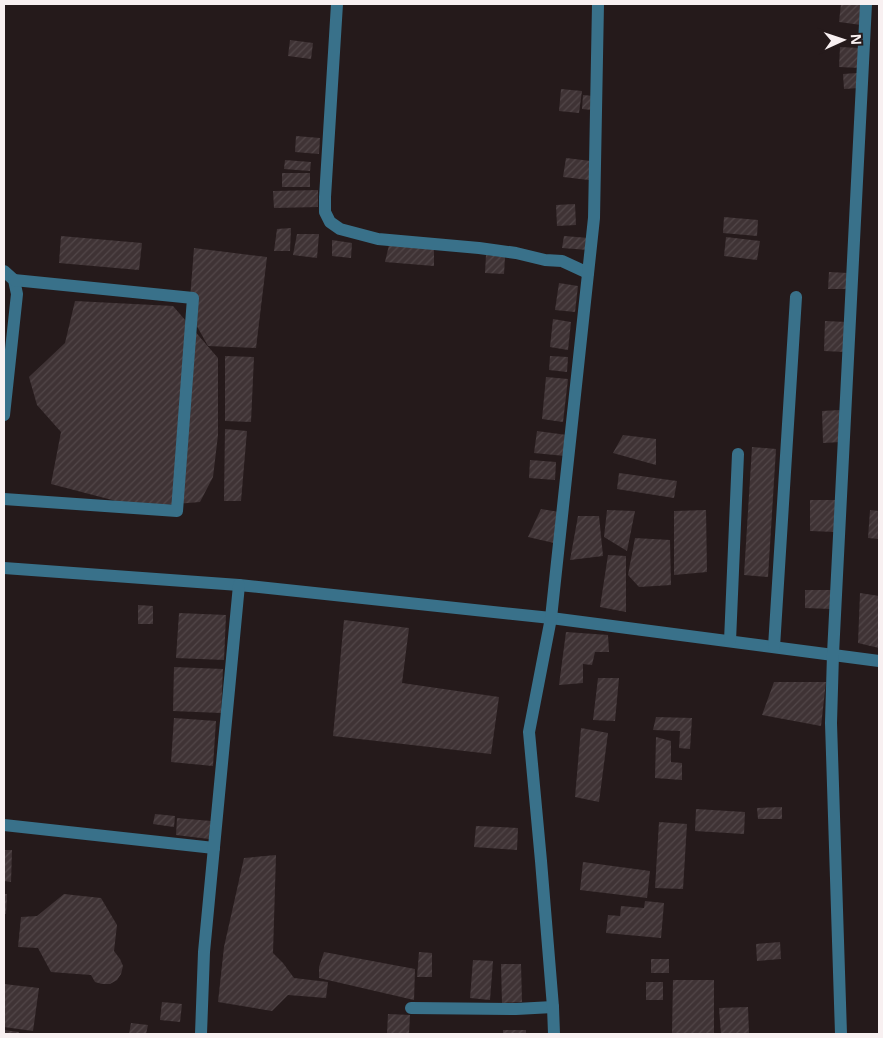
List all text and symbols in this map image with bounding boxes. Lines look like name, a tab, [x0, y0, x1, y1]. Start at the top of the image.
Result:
north arrow	[818, 15, 868, 65]
text: N	[847, 33, 866, 45]

